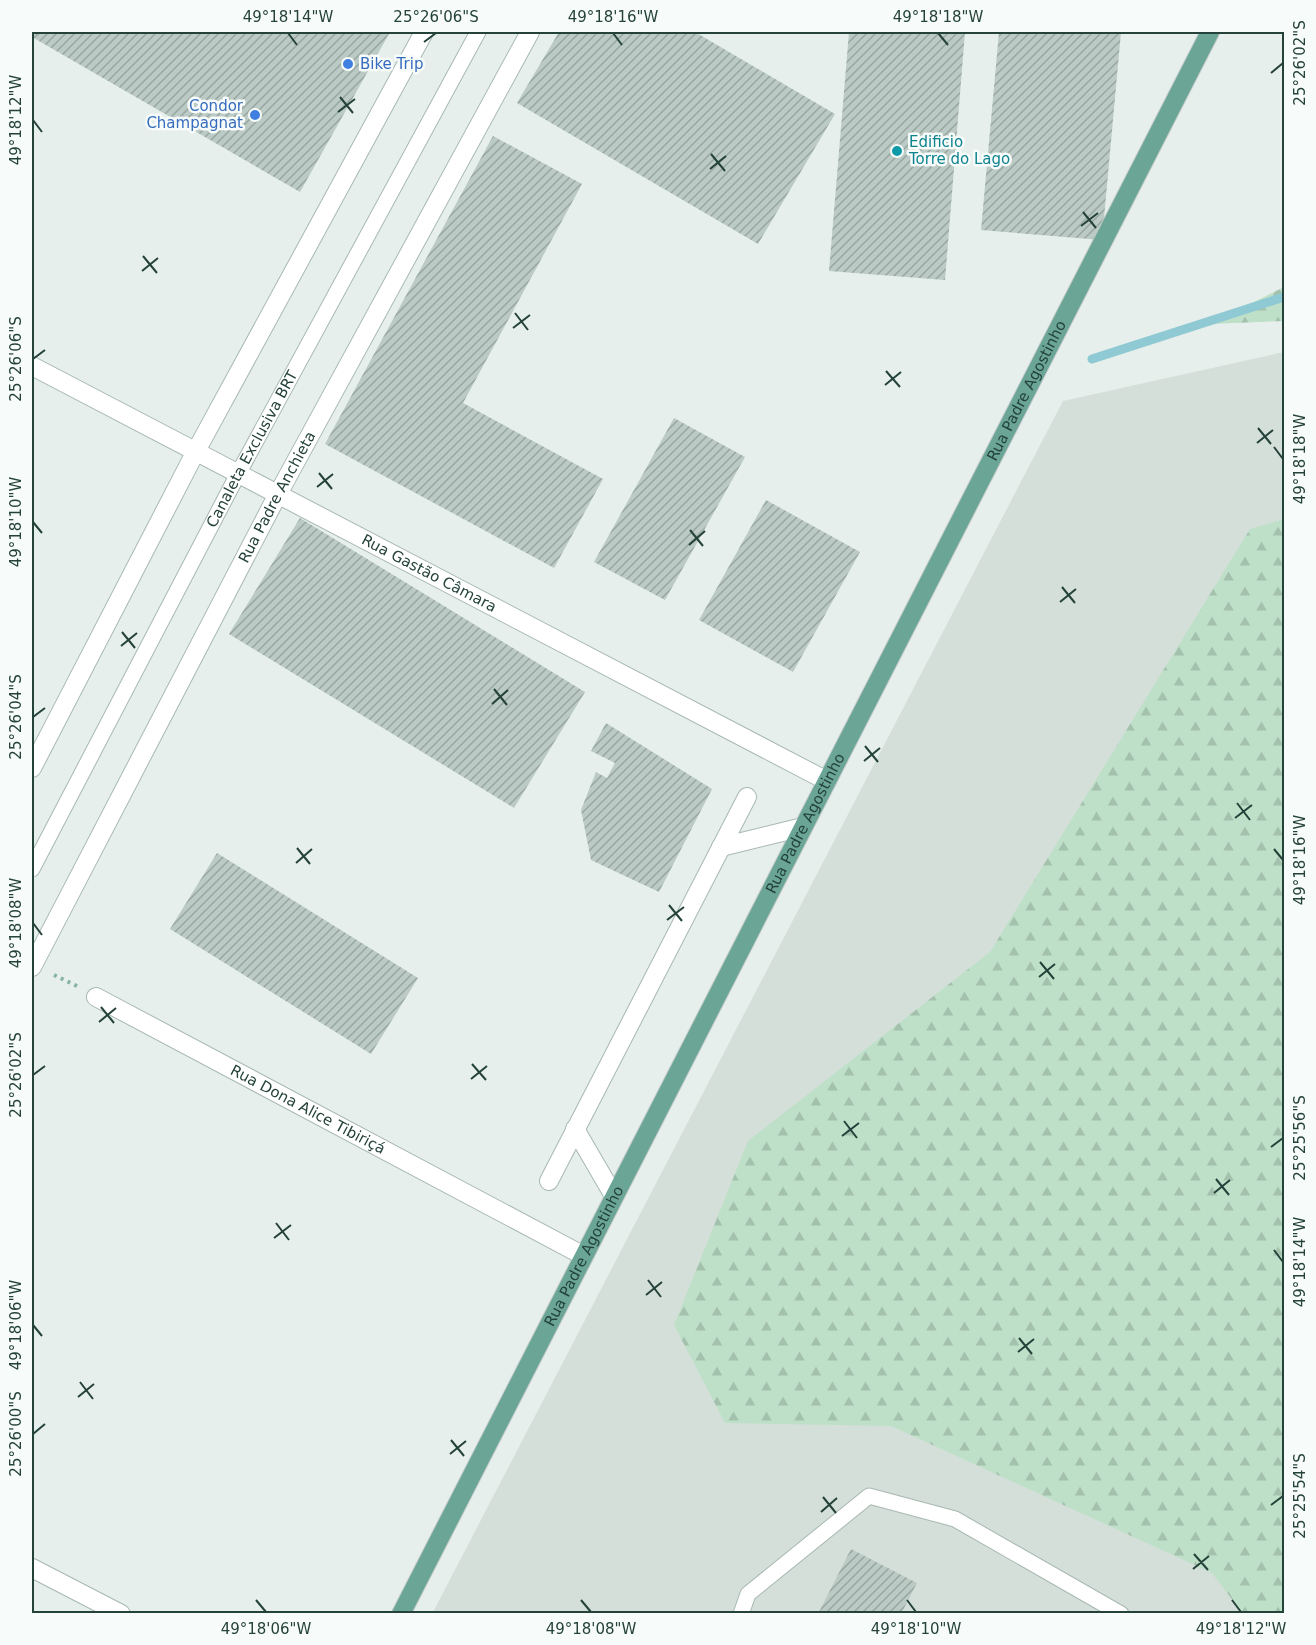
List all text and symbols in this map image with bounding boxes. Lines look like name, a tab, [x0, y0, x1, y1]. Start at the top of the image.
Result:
text: 49°18'14"W	[243, 8, 333, 26]
text: 25°26'06"S	[393, 8, 479, 26]
text: 49°18'16"W	[568, 8, 658, 26]
text: 49°18'18"W	[893, 8, 983, 26]
text: 25°26'02"S	[1291, 20, 1309, 106]
place label: Bike Trip	[360, 55, 423, 73]
marker: Bike Trip	[341, 57, 355, 71]
text: 49°18'12"W	[7, 75, 25, 165]
place label: Condor Champagnat	[146, 97, 244, 132]
marker: Condor Champagnat	[248, 108, 262, 122]
place label: Edificio Torre do Lago	[908, 133, 1010, 168]
marker: Edificio Torre do Lago	[890, 144, 904, 158]
text: 25°26'06"S	[7, 316, 25, 402]
street label: Rua Padre Agostinho	[983, 317, 1070, 464]
street label: Canaleta Exclusiva BRT	[203, 367, 302, 531]
text: 49°18'18"W	[1291, 414, 1309, 504]
street label: Rua Padre Anchieta	[235, 428, 319, 566]
text: 49°18'10"W	[7, 477, 25, 567]
street label: Rua Gastão Câmara	[359, 531, 500, 616]
text: 25°26'04"S	[7, 674, 25, 760]
street label: Rua Padre Agostinho	[762, 750, 849, 897]
text: 49°18'16"W	[1291, 815, 1309, 905]
text: 49°18'08"W	[7, 878, 25, 968]
text: 25°26'02"S	[7, 1032, 25, 1118]
street label: Rua Dona Alice Tibiriçá	[227, 1061, 389, 1158]
text: 25°25'56"S	[1291, 1095, 1309, 1181]
street label: Rua Padre Agostinho	[541, 1183, 627, 1329]
text: 49°18'14"W	[1291, 1217, 1309, 1307]
text: 49°18'06"W	[7, 1280, 25, 1370]
text: 25°26'00"S	[7, 1391, 25, 1477]
text: 25°25'54"S	[1291, 1453, 1309, 1539]
text: 49°18'06"W	[221, 1620, 311, 1638]
text: 49°18'08"W	[546, 1620, 636, 1638]
text: 49°18'10"W	[871, 1620, 961, 1638]
text: 49°18'12"W	[1196, 1620, 1286, 1638]

